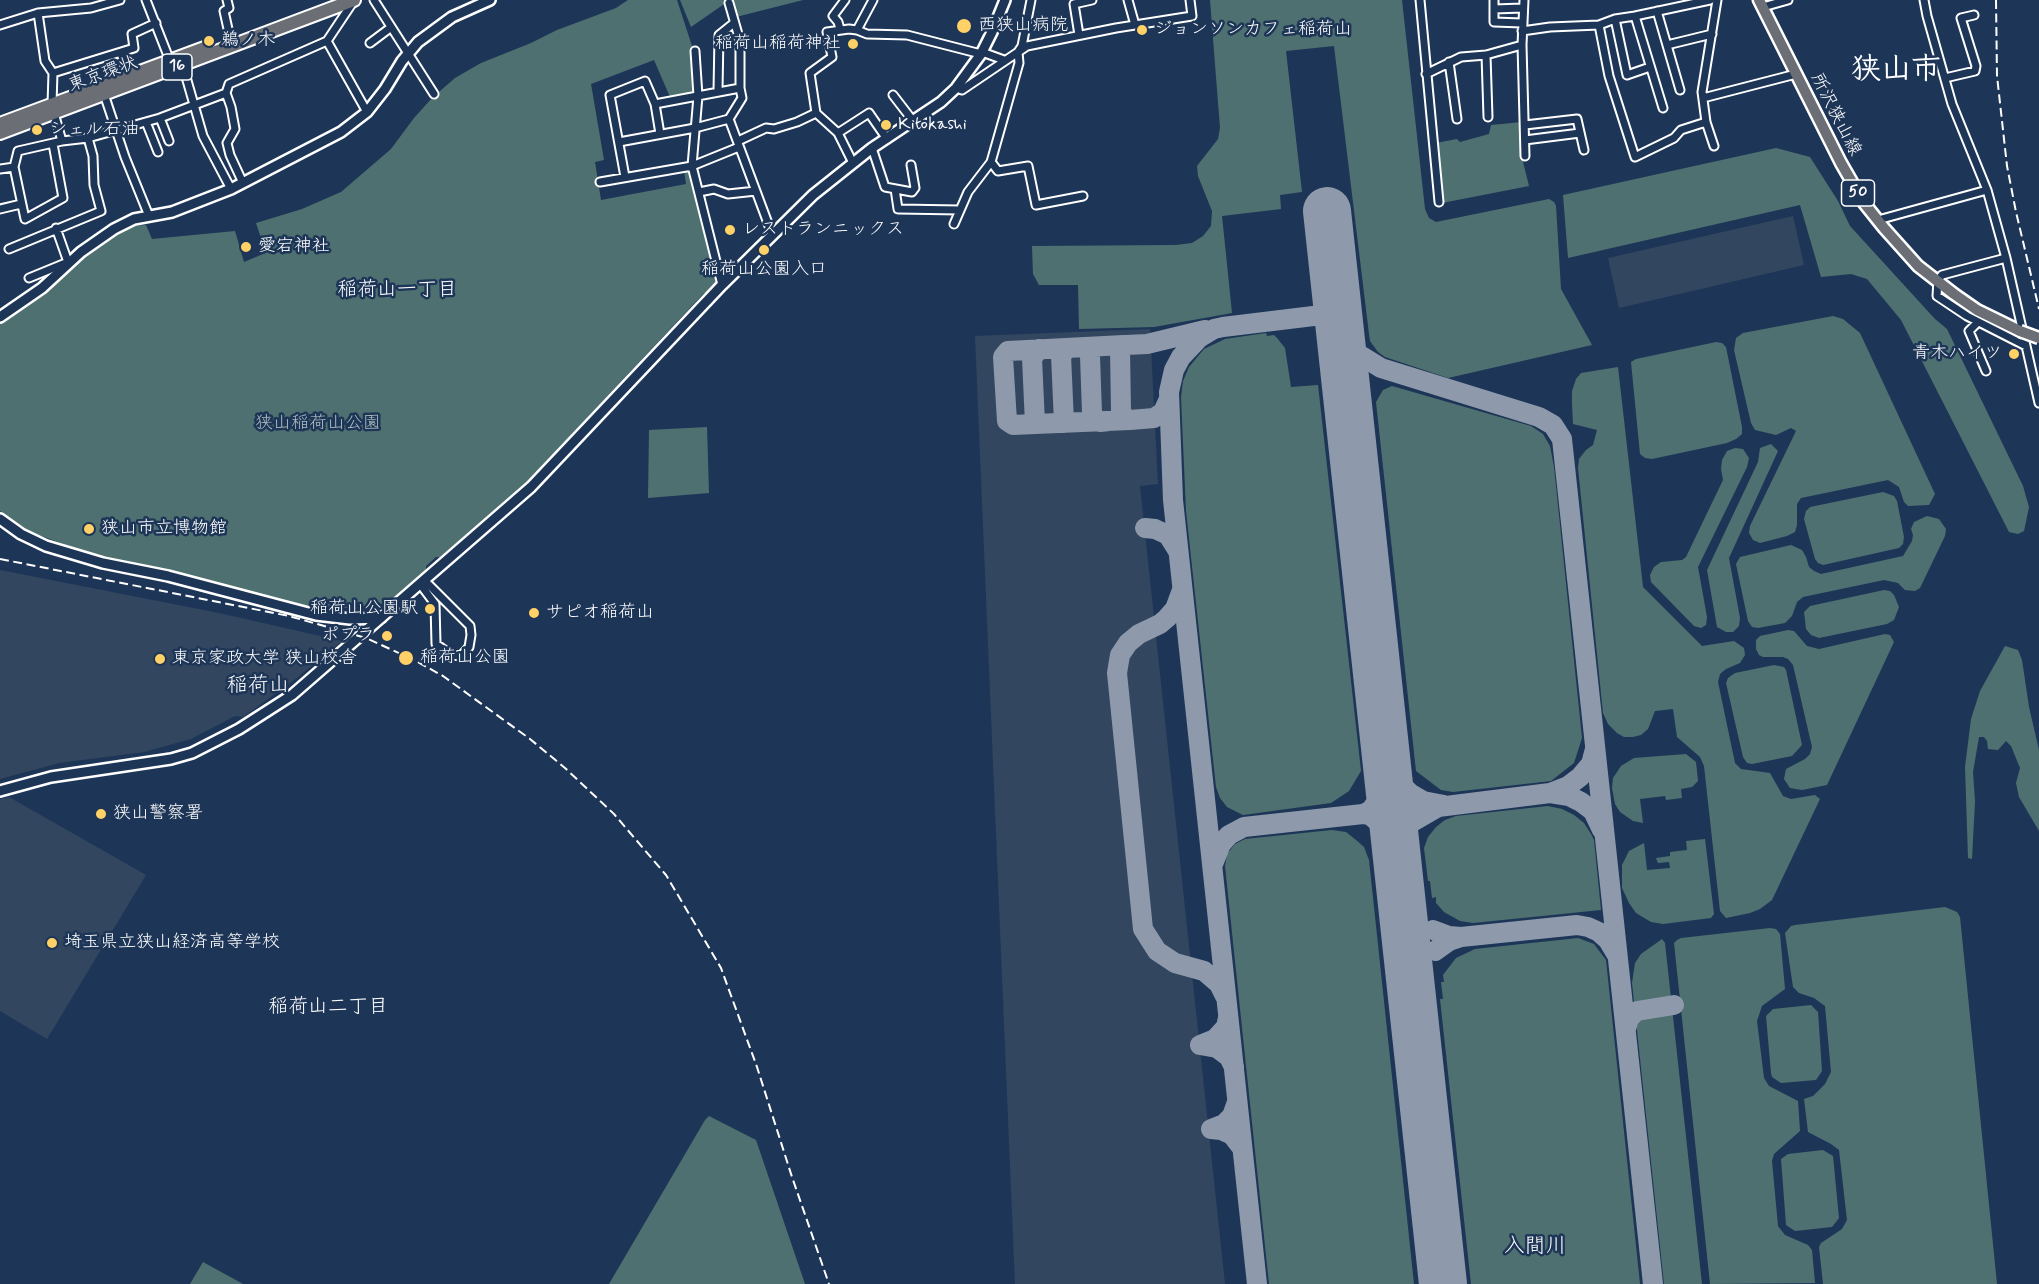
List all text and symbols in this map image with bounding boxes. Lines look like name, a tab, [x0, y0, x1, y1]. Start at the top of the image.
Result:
place label: 西狭山病院	[978, 15, 1068, 37]
marker: 西狭山病院	[955, 17, 973, 35]
place label: ジョンソンカフェ稲荷山	[1154, 19, 1352, 41]
marker: ジョンソンカフェ稲荷山	[1135, 23, 1149, 37]
place label: 鵜ノ木	[221, 30, 275, 52]
place label: 稲荷山稲荷神社	[715, 33, 841, 55]
marker: 鵜ノ木	[202, 34, 216, 48]
marker: 稲荷山稲荷神社	[846, 37, 860, 51]
street label: 東京環状	[65, 53, 141, 97]
road number: 16	[162, 54, 192, 80]
district label: 狭山市	[1851, 54, 1941, 90]
street label: 所沢狭山線	[1805, 70, 1865, 160]
place label: Kitokashi	[898, 114, 967, 136]
marker: Kitokashi	[879, 118, 893, 132]
place label: シェル石油	[49, 119, 139, 141]
marker: シェル石油	[30, 123, 44, 137]
road number: 50	[1842, 180, 1874, 206]
place label: レストランニックス	[742, 219, 904, 241]
marker: レストランニックス	[723, 223, 737, 237]
place label: 愛宕神社	[258, 236, 330, 258]
marker: 愛宕神社	[239, 240, 253, 254]
marker: 稲荷山公園入口	[757, 243, 771, 257]
place label: 稲荷山公園入口	[701, 259, 827, 281]
district label: 稲荷山一丁目	[337, 279, 457, 303]
place label: 青木ハイツ	[1912, 343, 2002, 365]
marker: 青木ハイツ	[2007, 347, 2021, 361]
park label: 狭山稲荷山公園	[255, 413, 381, 435]
place label: 狭山市立博物館	[101, 518, 227, 540]
marker: 狭山市立博物館	[82, 522, 96, 536]
place label: 稲荷山公園駅	[310, 598, 418, 620]
marker: 稲荷山公園駅	[423, 602, 437, 616]
place label: サピオ稲荷山	[546, 602, 654, 624]
marker: サピオ稲荷山	[527, 606, 541, 620]
place label: ポプラ	[321, 625, 375, 647]
marker: ポプラ	[380, 629, 394, 643]
place label: 稲荷山公園	[420, 647, 510, 669]
place label: 東京家政大学 狭山校舎	[172, 648, 357, 670]
marker: 稲荷山公園	[397, 649, 415, 667]
marker: 東京家政大学 狭山校舎	[153, 652, 167, 666]
district label: 稲荷山	[227, 674, 289, 700]
place label: 狭山警察署	[113, 803, 203, 825]
marker: 狭山警察署	[94, 807, 108, 821]
place label: 埼玉県立狭山経済高等学校	[64, 932, 280, 954]
marker: 埼玉県立狭山経済高等学校	[45, 936, 59, 950]
district label: 稲荷山二丁目	[268, 996, 388, 1020]
district label: 入間川	[1504, 1235, 1566, 1261]

